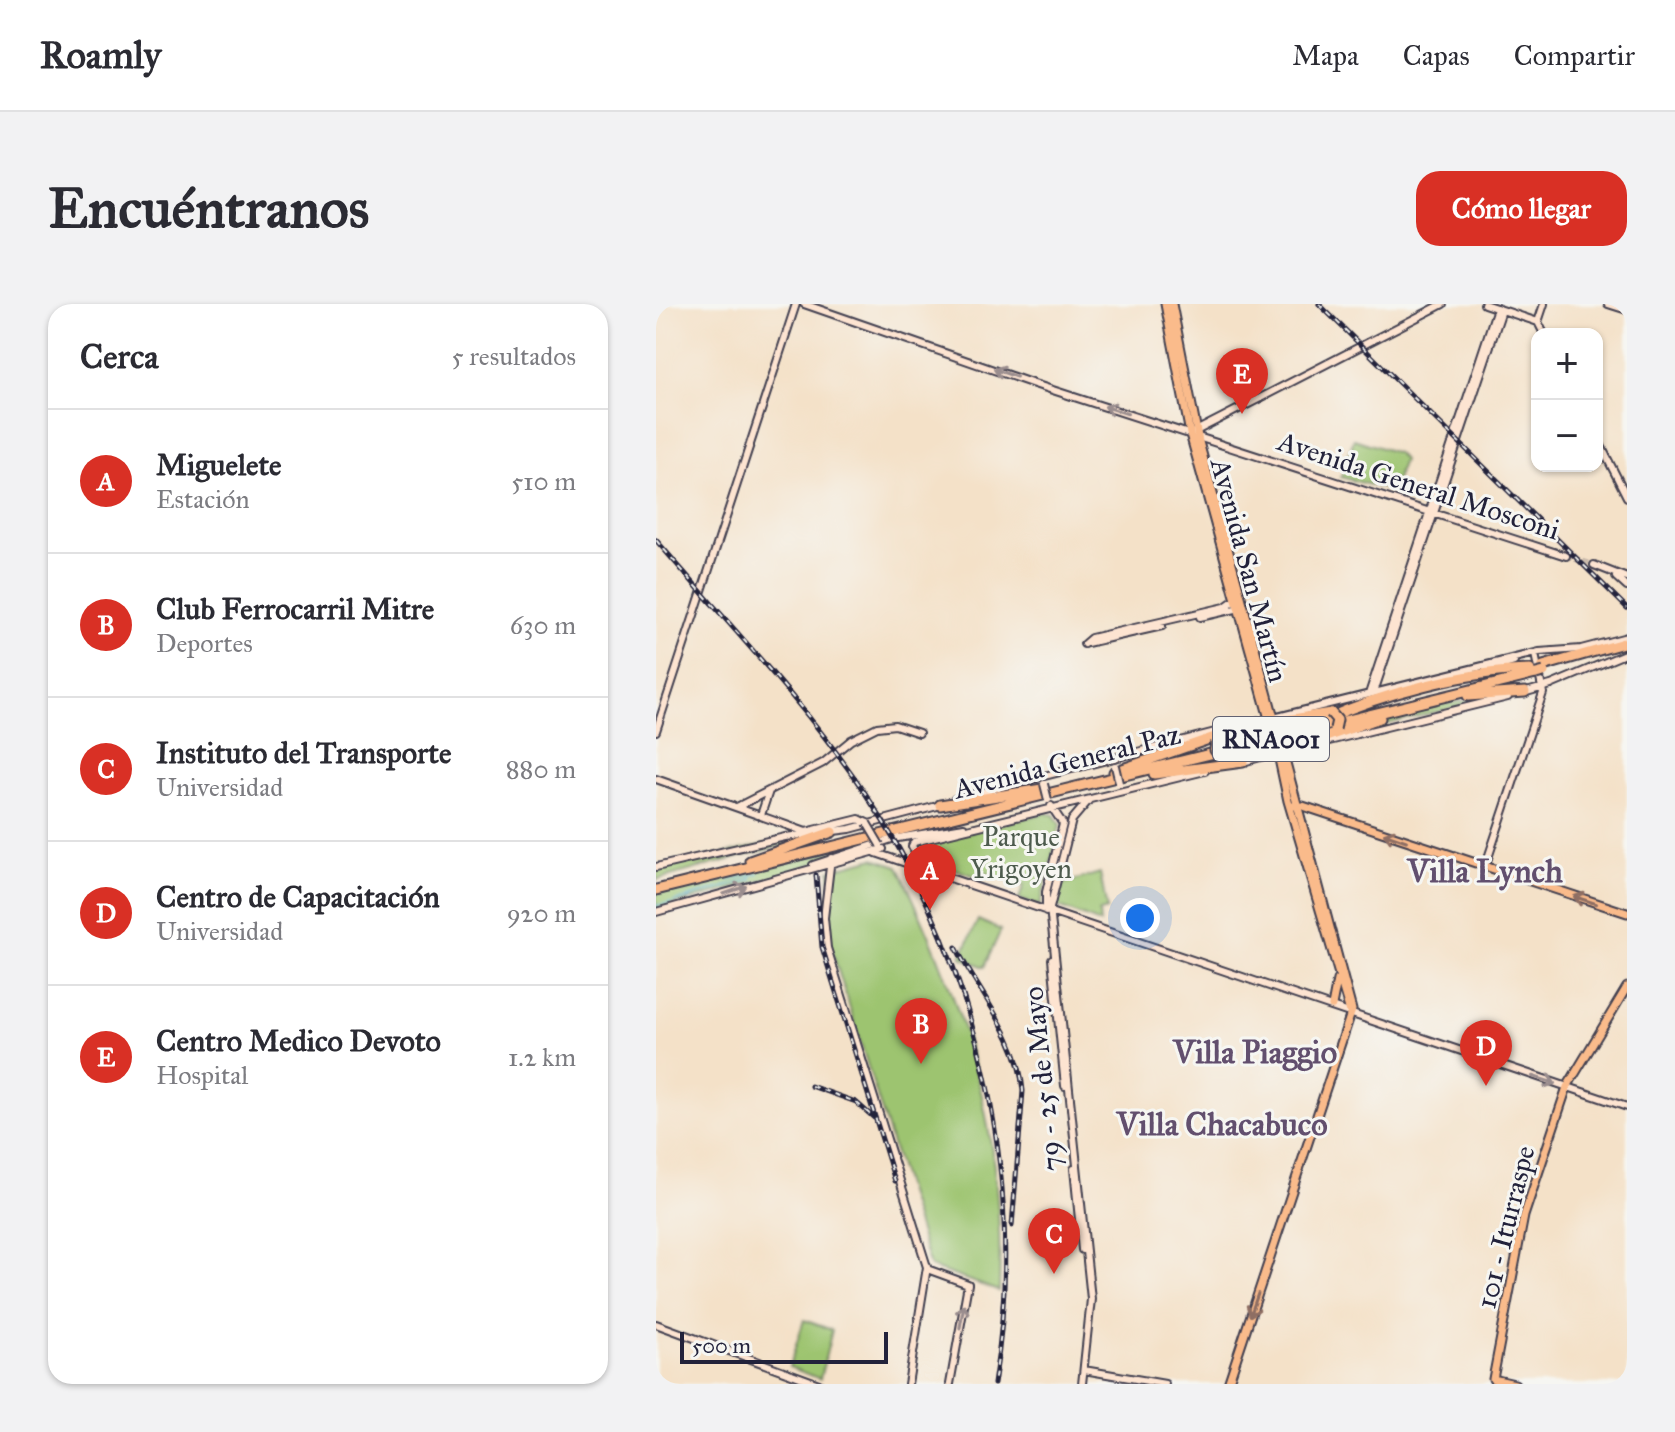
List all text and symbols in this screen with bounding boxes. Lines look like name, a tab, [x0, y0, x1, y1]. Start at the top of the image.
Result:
text: Roamly	[40, 32, 161, 78]
text: Mapa	[1292, 38, 1359, 73]
text: Capas	[1403, 38, 1470, 73]
text: Compartir	[1514, 38, 1635, 73]
button: Cómo llegar	[1416, 171, 1627, 246]
text: Encuéntranos	[48, 174, 369, 242]
map controls	[1531, 328, 1603, 472]
button: +	[1531, 328, 1603, 400]
text: Cerca	[80, 336, 159, 377]
text: 5 resultados	[452, 340, 576, 372]
pin: E	[1216, 348, 1268, 414]
one-way arrow	[992, 365, 1017, 380]
button: −	[1531, 400, 1603, 472]
one-way arrow	[1104, 402, 1129, 416]
street label: Avenida General Mosconi	[1273, 423, 1564, 548]
text: Miguelete	[156, 447, 282, 483]
street label: Avenida San Martín	[1203, 453, 1296, 686]
text: A	[97, 465, 115, 497]
text: 510 m	[511, 465, 576, 497]
text: Estación	[156, 483, 250, 515]
text: Club Ferrocarril Mitre	[156, 591, 434, 627]
text: B	[97, 609, 115, 641]
text: 630 m	[510, 609, 576, 641]
text: Deportes	[156, 627, 253, 659]
street label: Avenida General Paz	[949, 716, 1184, 807]
road number: RNA001	[1213, 717, 1329, 761]
text: Instituto del Transporte	[156, 735, 451, 771]
text: C	[97, 753, 115, 785]
text: 880 m	[506, 753, 576, 785]
text: Universidad	[156, 771, 283, 803]
park label: Parque Yrigoyen	[970, 819, 1072, 886]
one-way arrow	[1383, 829, 1408, 844]
pin: A	[904, 844, 956, 910]
district label: Villa Lynch	[1406, 852, 1563, 891]
text: Centro de Capacitación	[156, 879, 440, 915]
one-way arrow	[722, 881, 747, 896]
one-way arrow	[1573, 891, 1598, 906]
text: D	[96, 897, 116, 929]
text: 920 m	[507, 897, 576, 929]
your location	[1120, 898, 1160, 938]
text: Universidad	[156, 915, 283, 947]
street label: 79 - 25 de Mayo	[1015, 985, 1070, 1173]
pin: B	[895, 998, 947, 1064]
pin: D	[1460, 1020, 1512, 1086]
text: Centro Medico Devoto	[156, 1023, 441, 1059]
district label: Villa Piaggio	[1172, 1033, 1337, 1072]
text: E	[97, 1041, 115, 1073]
text: 1.2 km	[508, 1041, 576, 1073]
text: Hospital	[156, 1059, 248, 1091]
one-way arrow	[1531, 1073, 1556, 1088]
district label: Villa Chacabuco	[1115, 1105, 1328, 1144]
street label: 101 - Iturraspe	[1468, 1142, 1543, 1312]
pin: C	[1028, 1208, 1080, 1274]
one-way arrow	[1245, 1293, 1260, 1318]
one-way arrow	[955, 1304, 970, 1329]
scale bar	[680, 1328, 888, 1364]
text: 500 m	[692, 1332, 751, 1359]

